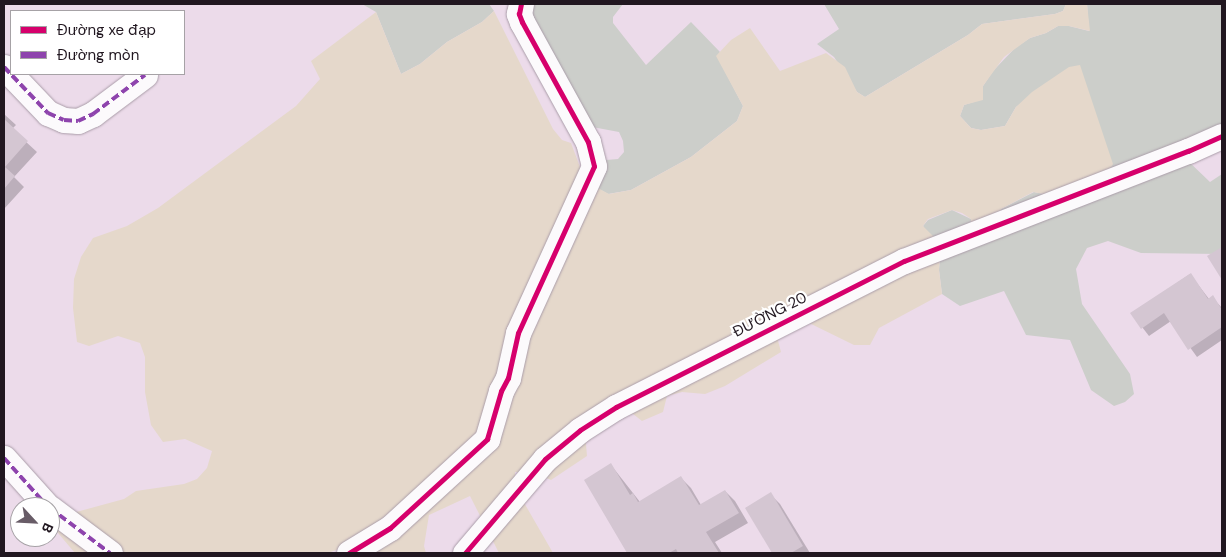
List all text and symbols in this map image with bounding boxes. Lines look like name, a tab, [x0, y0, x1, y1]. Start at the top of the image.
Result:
legend	[10, 10, 185, 75]
text: Đường xe đạp	[57, 20, 156, 40]
text: Đường mòn	[57, 45, 139, 65]
street label: ĐƯỜNG 20	[730, 289, 810, 341]
north arrow	[10, 497, 60, 547]
text: B	[38, 520, 58, 536]

